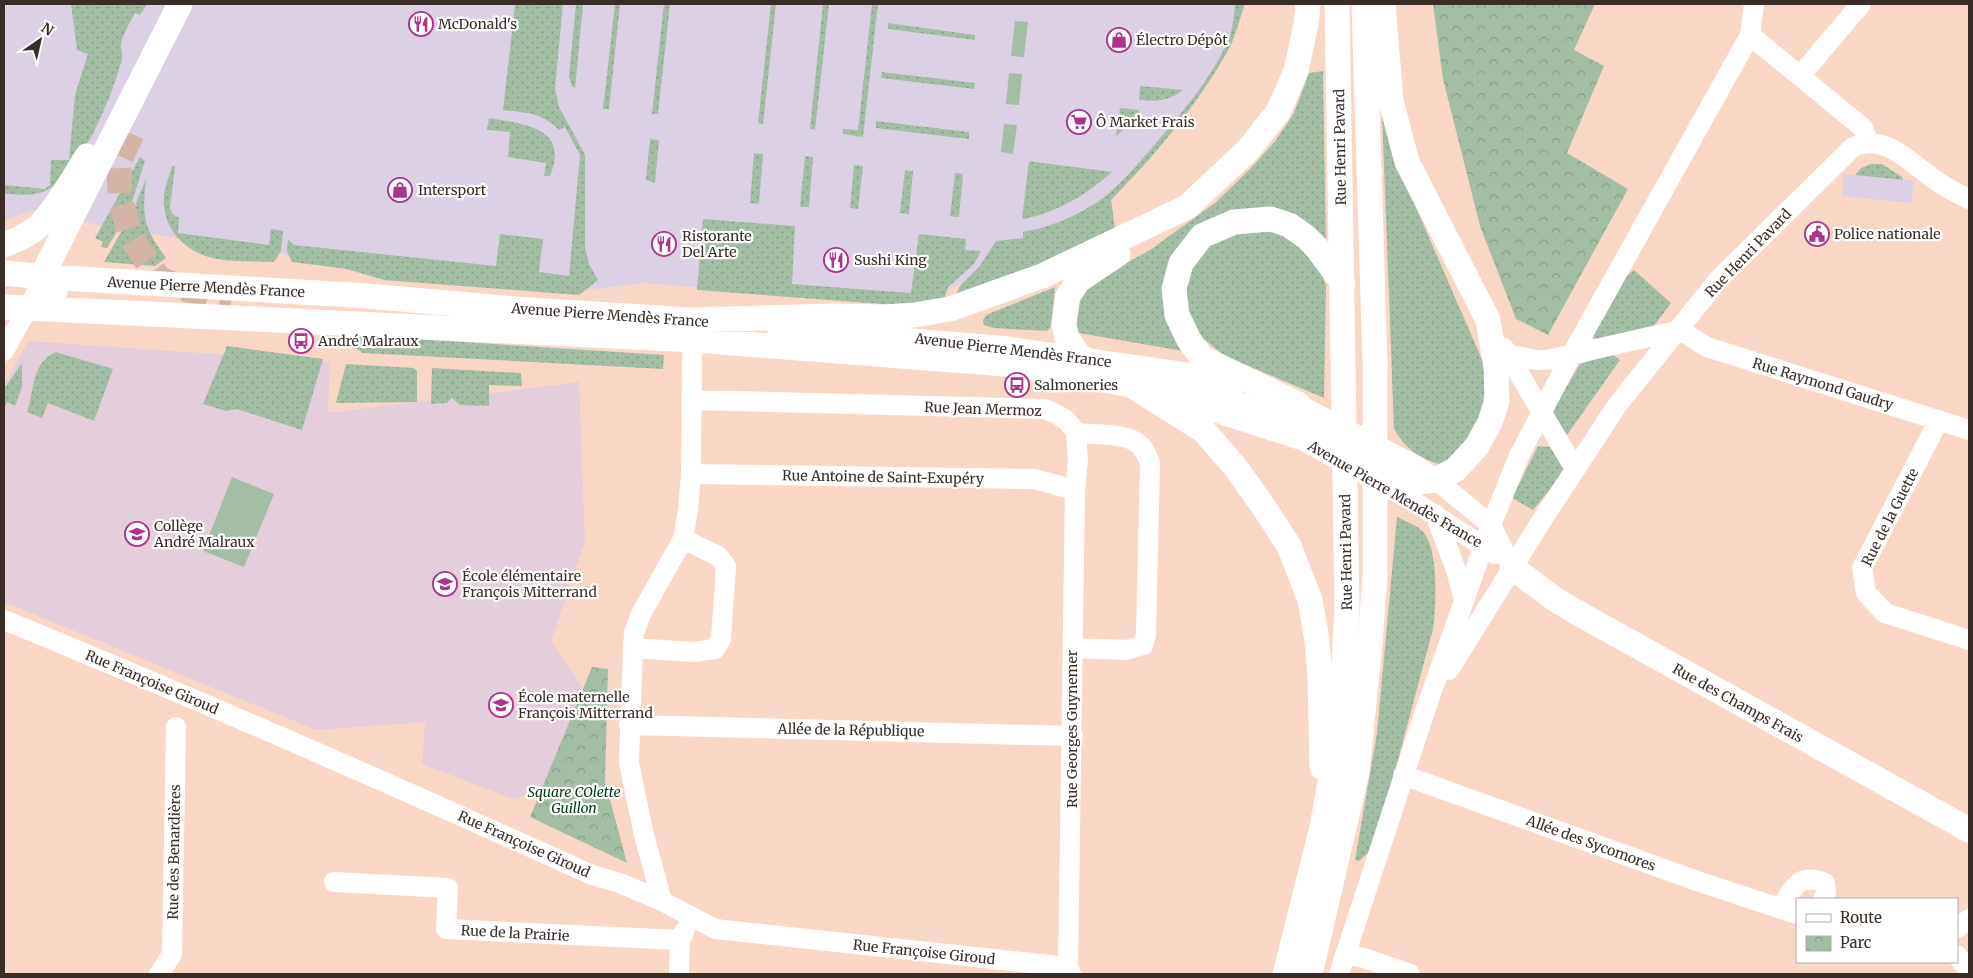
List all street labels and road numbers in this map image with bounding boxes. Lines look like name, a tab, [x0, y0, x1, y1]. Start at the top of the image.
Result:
street label: Rue Henri Pavard	[1330, 88, 1350, 205]
street label: Rue Henri Pavard	[1701, 204, 1795, 301]
street label: Avenue Pierre Mendès France	[106, 273, 305, 301]
street label: Avenue Pierre Mendès France	[510, 299, 709, 331]
street label: Avenue Pierre Mendès France	[913, 329, 1112, 371]
street label: Rue Raymond Gaudry	[1750, 354, 1896, 414]
street label: Rue Jean Mermoz	[924, 398, 1043, 420]
street label: Avenue Pierre Mendès France	[1304, 436, 1485, 551]
street label: Rue de la Guette	[1858, 465, 1922, 569]
street label: Rue Antoine de Saint-Exupéry	[782, 466, 985, 488]
street label: Rue Henri Pavard	[1336, 493, 1356, 610]
street label: Rue Françoise Giroud	[83, 646, 222, 718]
street label: Rue Georges Guynemer	[1063, 650, 1081, 808]
street label: Rue des Champs Frais	[1669, 660, 1807, 746]
street label: Allée de la République	[777, 720, 924, 740]
street label: Rue des Benardières	[164, 784, 184, 920]
street label: Rue Françoise Giroud	[455, 807, 593, 882]
street label: Allée des Sycomores	[1523, 811, 1658, 875]
street label: Rue de la Prairie	[460, 921, 570, 945]
street label: Rue Françoise Giroud	[852, 936, 997, 968]

